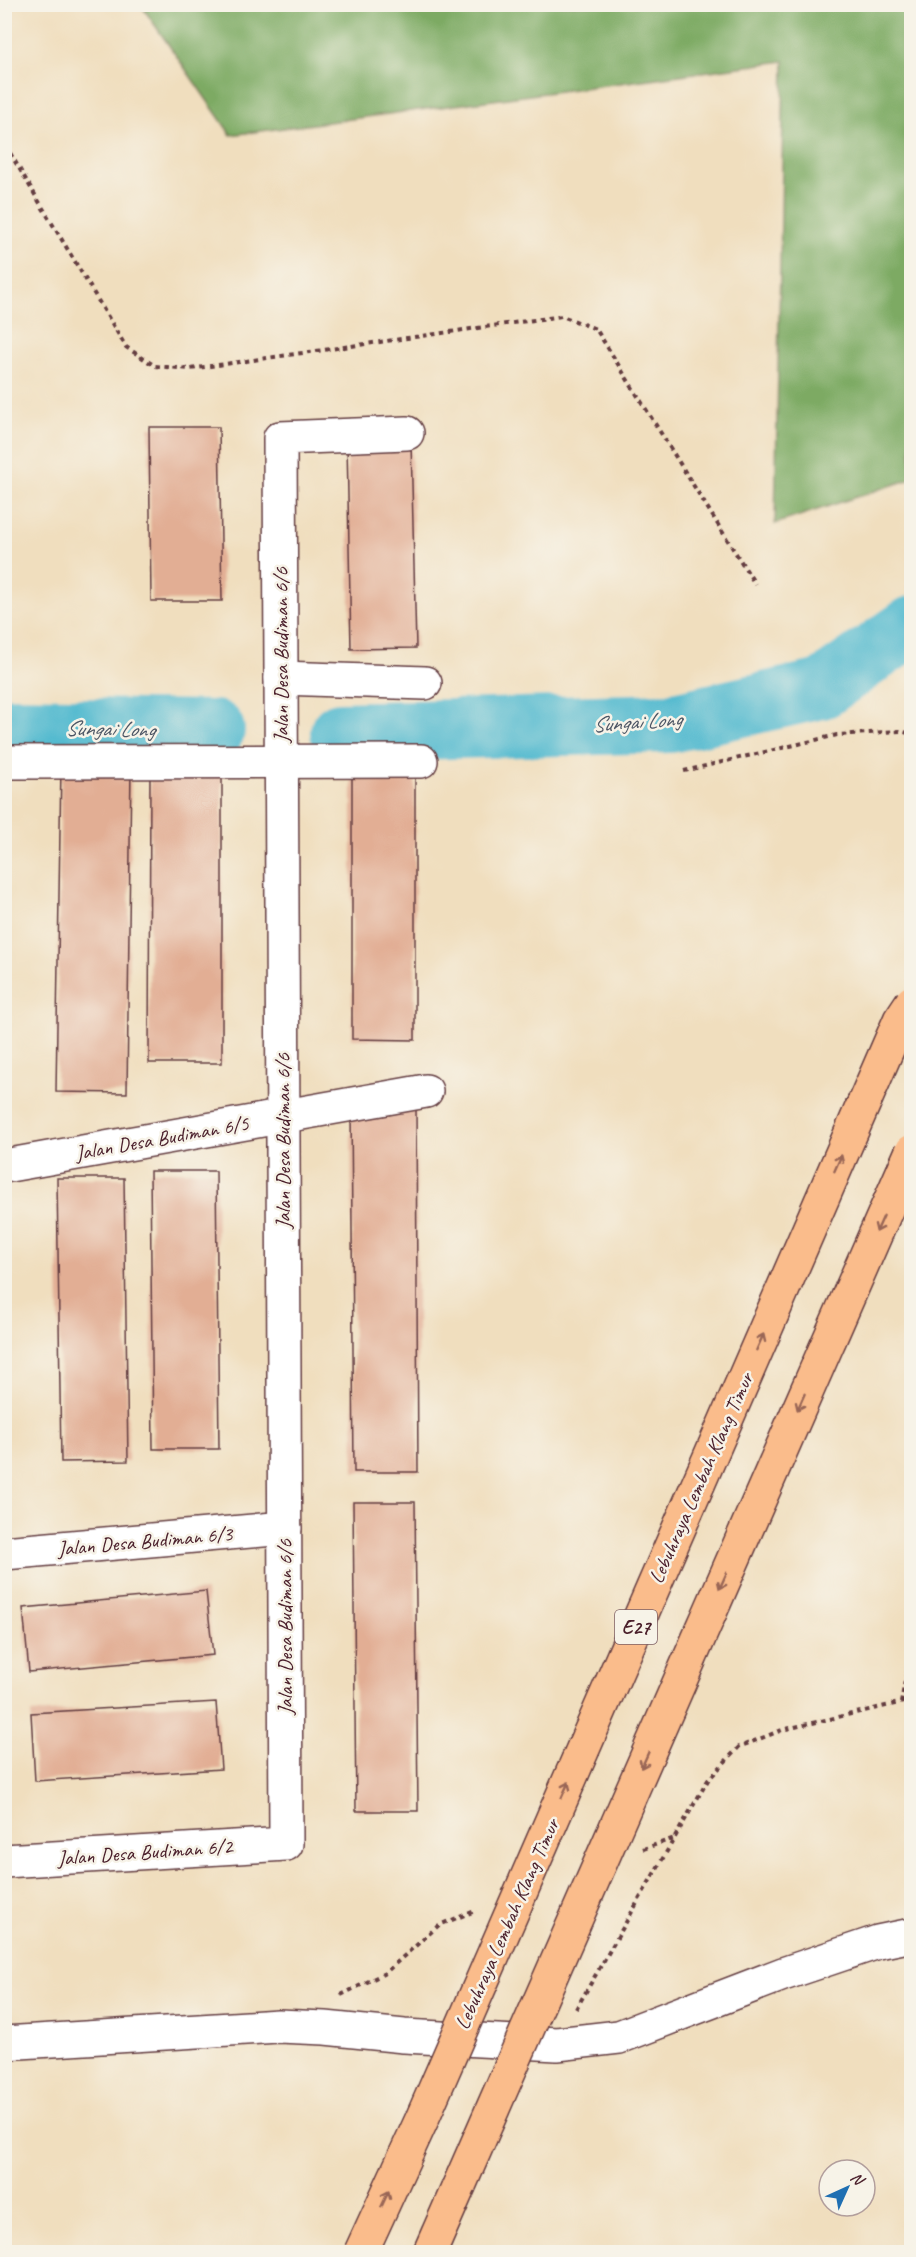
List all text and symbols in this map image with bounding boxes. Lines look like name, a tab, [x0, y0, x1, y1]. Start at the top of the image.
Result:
street label: Jalan Desa Budiman 6/6	[268, 567, 294, 744]
water label: Sungai Long	[592, 705, 686, 739]
water label: Sungai Long	[65, 714, 158, 744]
street label: Jalan Desa Budiman 6/6	[270, 1053, 296, 1230]
street label: Jalan Desa Budiman 6/5	[72, 1110, 252, 1166]
one-way arrow	[833, 1154, 844, 1173]
one-way arrow	[873, 1214, 885, 1232]
one-way arrow	[755, 1333, 766, 1351]
street label: Lebuhraya Lembah Klang Timur	[643, 1367, 760, 1587]
one-way arrow	[795, 1393, 807, 1411]
street label: Jalan Desa Budiman 6/3	[56, 1520, 235, 1562]
street label: Jalan Desa Budiman 6/6	[272, 1539, 298, 1716]
one-way arrow	[717, 1571, 728, 1590]
road number: E27	[615, 1610, 657, 1644]
one-way arrow	[639, 1750, 650, 1768]
one-way arrow	[560, 1781, 571, 1800]
street label: Lebuhraya Lembah Klang Timur	[449, 1813, 566, 2033]
street label: Jalan Desa Budiman 6/2	[56, 1833, 235, 1871]
north arrow	[817, 2158, 877, 2218]
text: N	[846, 2168, 870, 2191]
one-way arrow	[380, 2191, 391, 2209]

